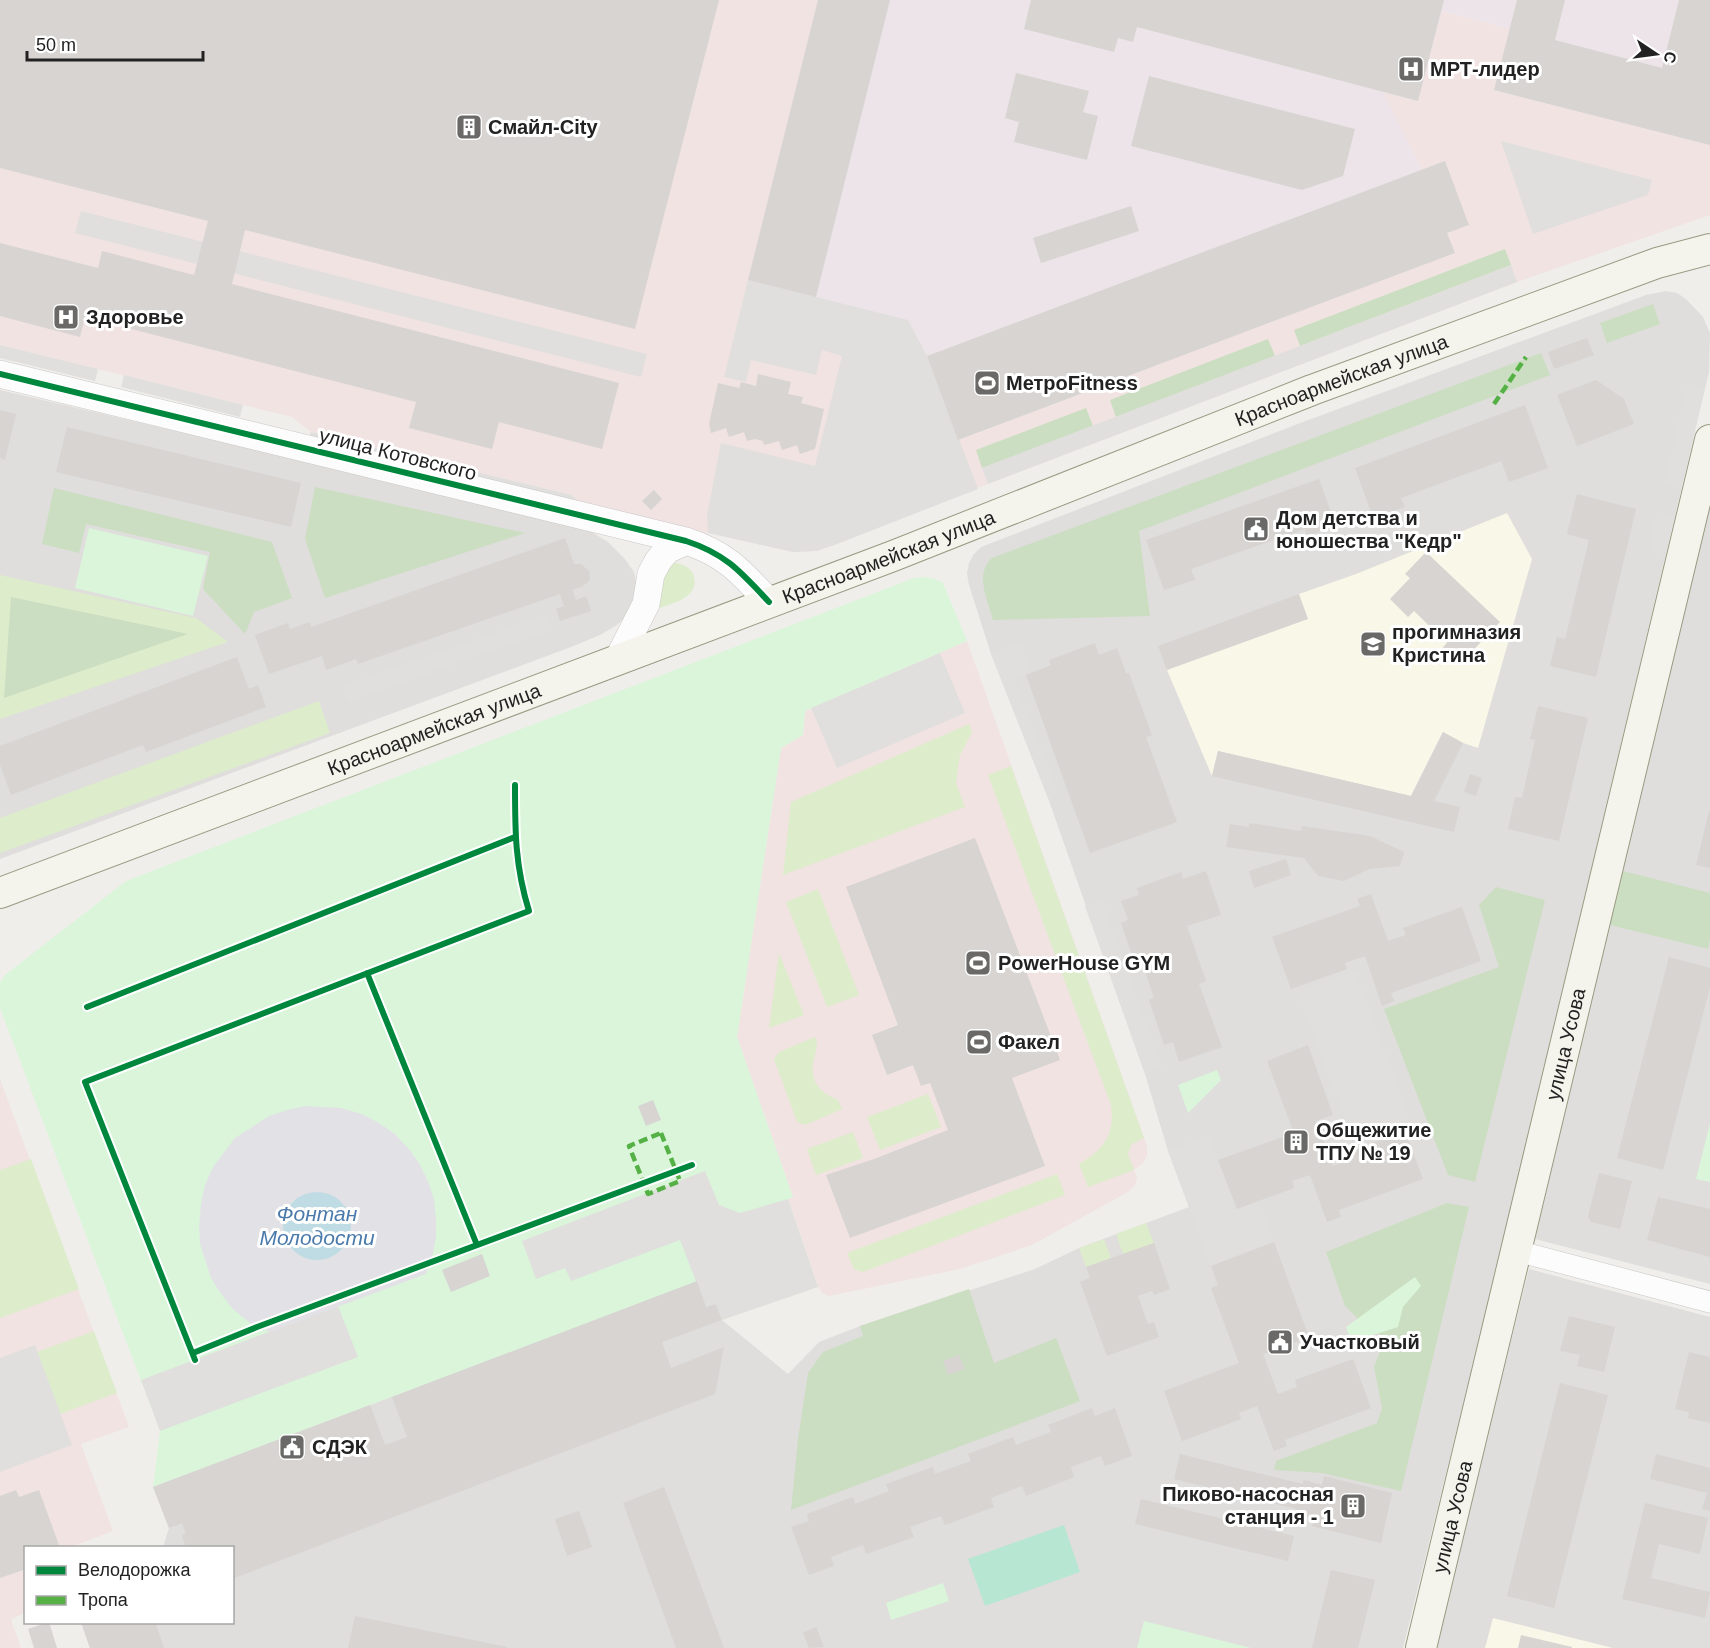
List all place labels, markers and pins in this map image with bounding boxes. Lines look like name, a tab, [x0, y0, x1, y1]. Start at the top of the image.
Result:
hospital icon: МРТ-лидер	[1396, 54, 1426, 84]
place label: МРТ-лидер	[1430, 58, 1540, 80]
building icon: Смайл-City	[454, 112, 484, 142]
place label: Смайл-City	[488, 116, 598, 138]
hospital icon: Здоровье	[51, 302, 81, 332]
place label: Здоровье	[86, 306, 184, 328]
sports icon: МетроFitness	[972, 368, 1002, 398]
place label: МетроFitness	[1006, 372, 1138, 394]
place label: Дом детства и юношества "Кедр"	[1276, 507, 1462, 552]
public building icon: Дом детства и юношества "Кедр"	[1241, 514, 1271, 544]
place label: прогимназия Кристина	[1392, 621, 1521, 666]
school or university icon: прогимназия Кристина	[1358, 629, 1388, 659]
sports icon: PowerHouse GYM	[963, 948, 993, 978]
place label: PowerHouse GYM	[998, 952, 1170, 974]
sports icon: Факел	[964, 1027, 994, 1057]
place label: Факел	[998, 1031, 1060, 1053]
place label: Общежитие ТПУ № 19	[1316, 1119, 1431, 1164]
building icon: Общежитие ТПУ № 19	[1281, 1127, 1311, 1157]
public building icon: Участковый	[1265, 1327, 1295, 1357]
place label: Участковый	[1300, 1331, 1420, 1353]
public building icon: СДЭК	[277, 1432, 307, 1462]
place label: СДЭК	[312, 1436, 368, 1458]
place label: Пиково-насосная станция - 1	[1162, 1483, 1334, 1528]
building icon: Пиково-насосная станция - 1	[1338, 1491, 1368, 1521]

